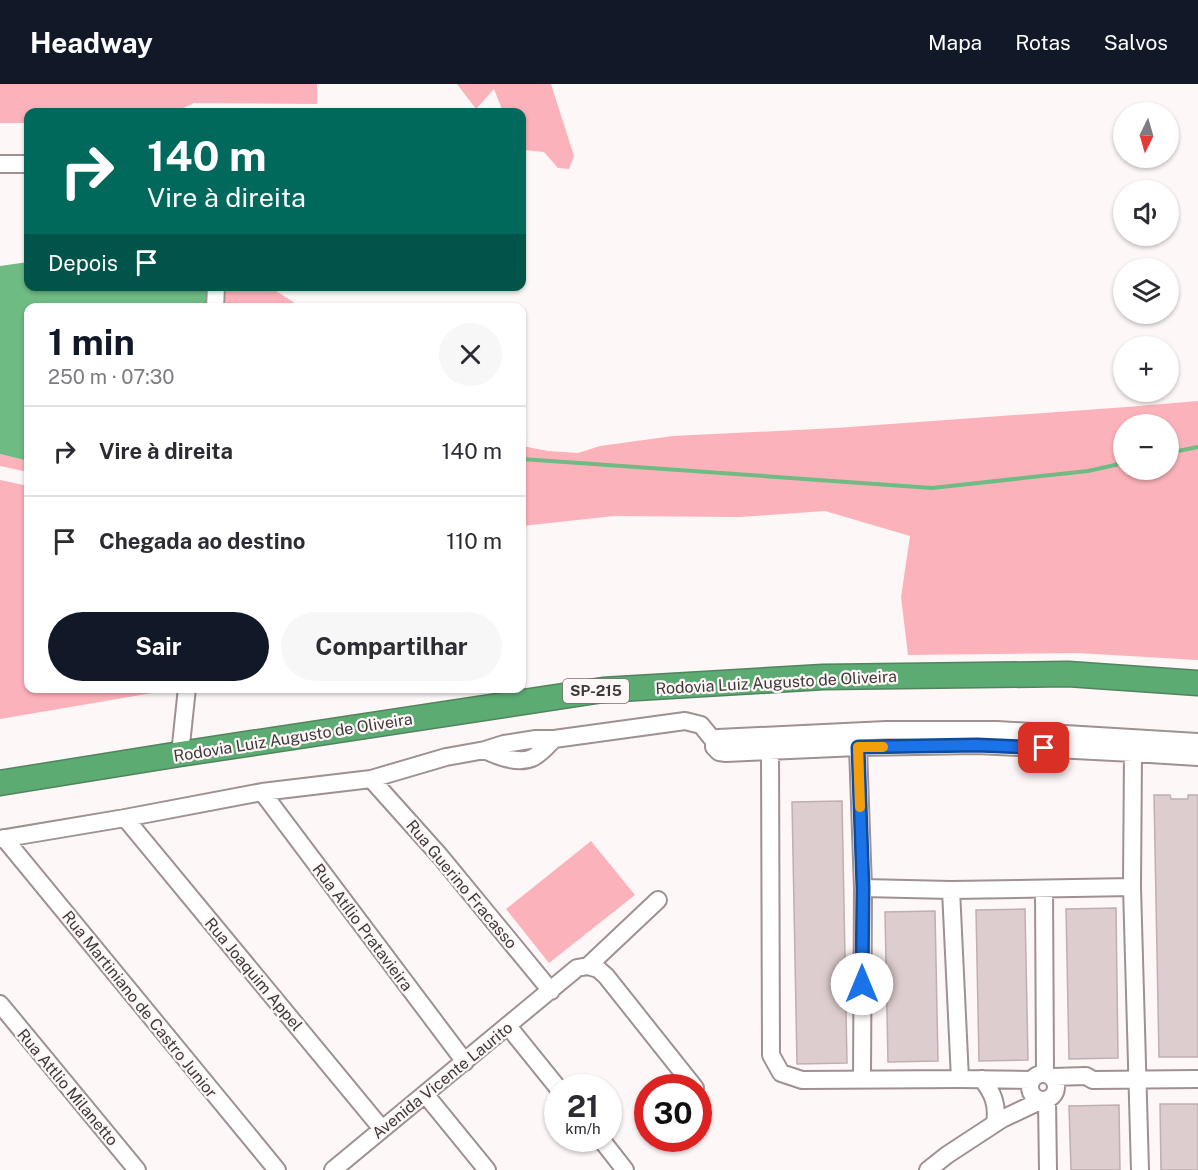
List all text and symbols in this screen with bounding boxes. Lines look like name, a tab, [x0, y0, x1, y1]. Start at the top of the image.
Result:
text: Headway	[30, 26, 153, 59]
text: Mapa	[928, 30, 982, 55]
text: Rotas	[1015, 30, 1071, 55]
text: Salvos	[1104, 30, 1168, 55]
north arrow	[1113, 102, 1179, 168]
map controls	[1113, 102, 1179, 480]
text: 140 m	[147, 131, 267, 180]
icon: right	[48, 132, 126, 210]
button: sound	[1113, 180, 1179, 246]
text: Vire à direita	[147, 181, 306, 213]
icon: arrive	[130, 246, 163, 279]
text: Depois	[48, 250, 118, 276]
button: layers	[1113, 258, 1179, 324]
text: 1 min	[48, 321, 135, 363]
button: close	[439, 323, 502, 386]
button: +	[1113, 336, 1179, 402]
text: 250 m · 07:30	[48, 365, 174, 389]
button: −	[1113, 414, 1179, 480]
icon: right	[48, 435, 81, 468]
text: Vire à direita	[99, 438, 233, 464]
text: 140 m	[441, 438, 502, 464]
icon: arrive	[48, 525, 81, 558]
text: Chegada ao destino	[99, 528, 305, 554]
text: 110 m	[446, 528, 502, 554]
button: Sair	[48, 612, 269, 681]
button: Compartilhar	[281, 612, 502, 681]
street label: Rodovia Luiz Augusto de Oliveira	[655, 667, 897, 698]
road number: SP-215	[563, 679, 629, 703]
street label: Rodovia Luiz Augusto de Oliveira	[172, 709, 414, 766]
pin	[1018, 722, 1069, 773]
icon: arrive	[1027, 731, 1060, 764]
street label: Rua Guerino Fracasso	[402, 816, 521, 953]
street label: Rua Atílio Pratavieira	[309, 860, 417, 995]
street label: Rua Martiniano de Castro Junior	[58, 907, 221, 1102]
street label: Rua Joaquim Appel	[201, 914, 307, 1035]
position arrow	[830, 952, 894, 1016]
street label: Avenida Vicente Laurito	[368, 1018, 516, 1143]
street label: Rua Attlio Milanetto	[13, 1025, 122, 1150]
speed limit sign: 30	[634, 1074, 712, 1152]
text: 21	[567, 1088, 599, 1124]
text: km/h	[565, 1120, 601, 1137]

